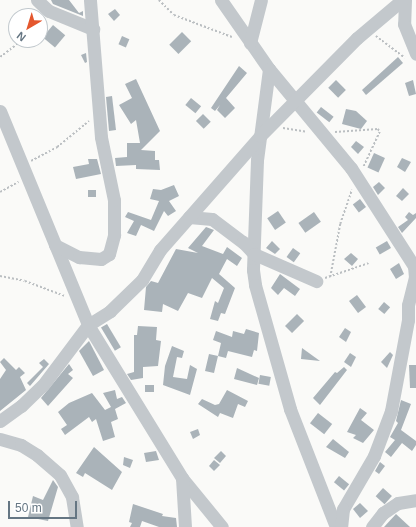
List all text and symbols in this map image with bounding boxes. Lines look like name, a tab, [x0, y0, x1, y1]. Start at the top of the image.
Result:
north arrow	[8, 8, 48, 48]
text: N	[14, 29, 28, 44]
scale bar	[10, 493, 79, 519]
text: 50 m	[15, 501, 42, 515]

